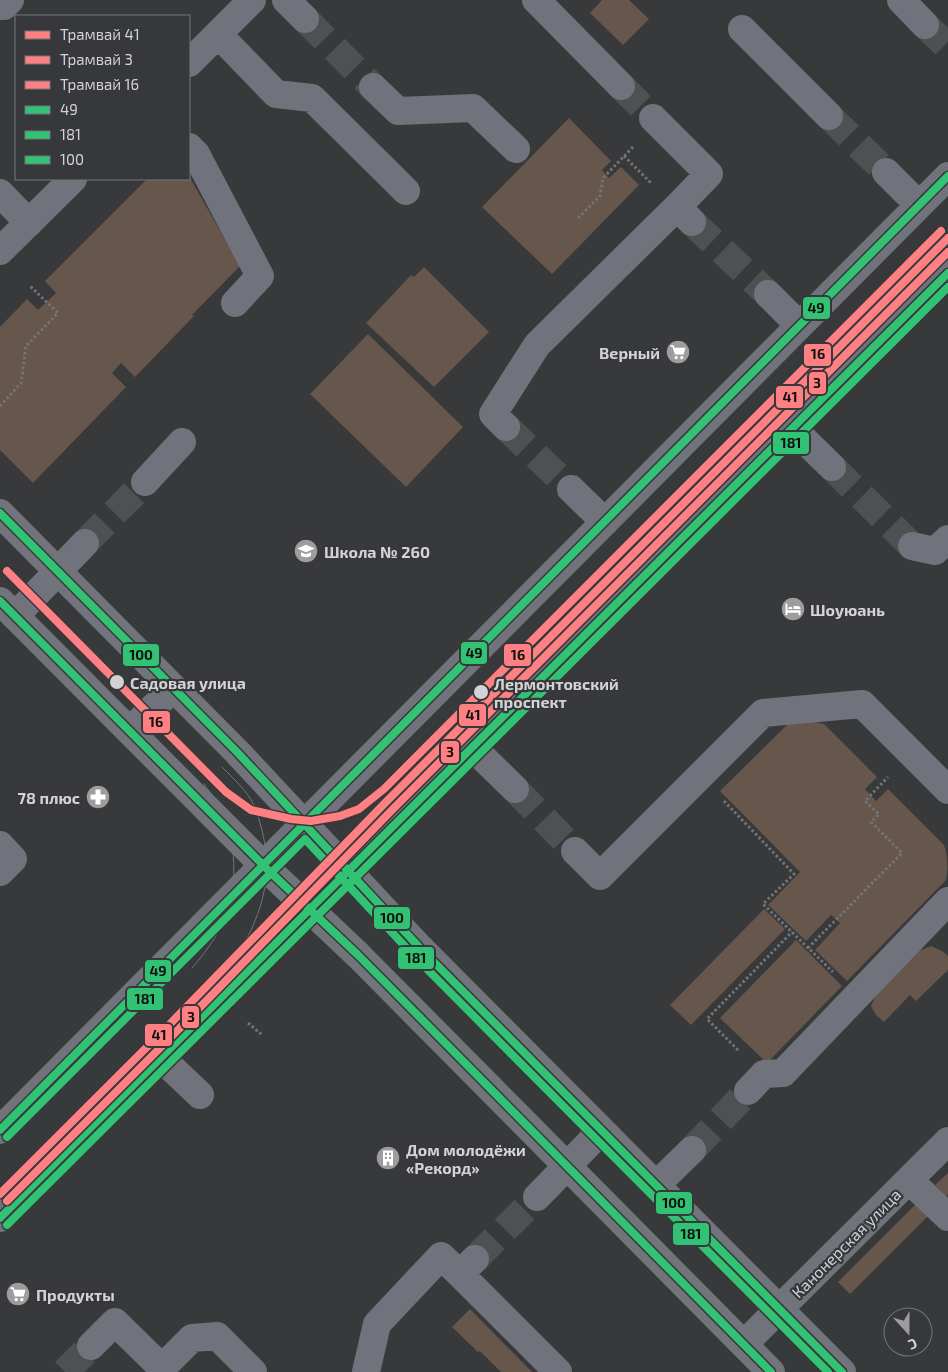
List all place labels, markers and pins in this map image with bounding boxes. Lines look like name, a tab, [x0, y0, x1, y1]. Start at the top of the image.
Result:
supermarket icon: Верный	[665, 339, 691, 365]
place label: Верный	[599, 343, 660, 362]
school or university icon: Школа № 260	[293, 538, 319, 564]
place label: Школа № 260	[324, 542, 430, 561]
hotel icon: Шоуюань	[780, 596, 806, 622]
place label: Шоуюань	[810, 600, 885, 619]
marker: Садовая улица	[108, 673, 126, 691]
place label: Садовая улица	[130, 673, 246, 692]
place label: Лермонтовский проспект	[494, 674, 619, 711]
marker: Лермонтовский проспект	[472, 683, 490, 701]
pharmacy icon: 78 плюс	[85, 784, 111, 810]
place label: 78 плюс	[18, 788, 80, 807]
place label: Дом молодёжи «Рекорд»	[406, 1140, 526, 1177]
building icon: Дом молодёжи «Рекорд»	[375, 1145, 401, 1171]
supermarket icon: Продукты	[5, 1281, 31, 1307]
place label: Продукты	[36, 1285, 115, 1304]

